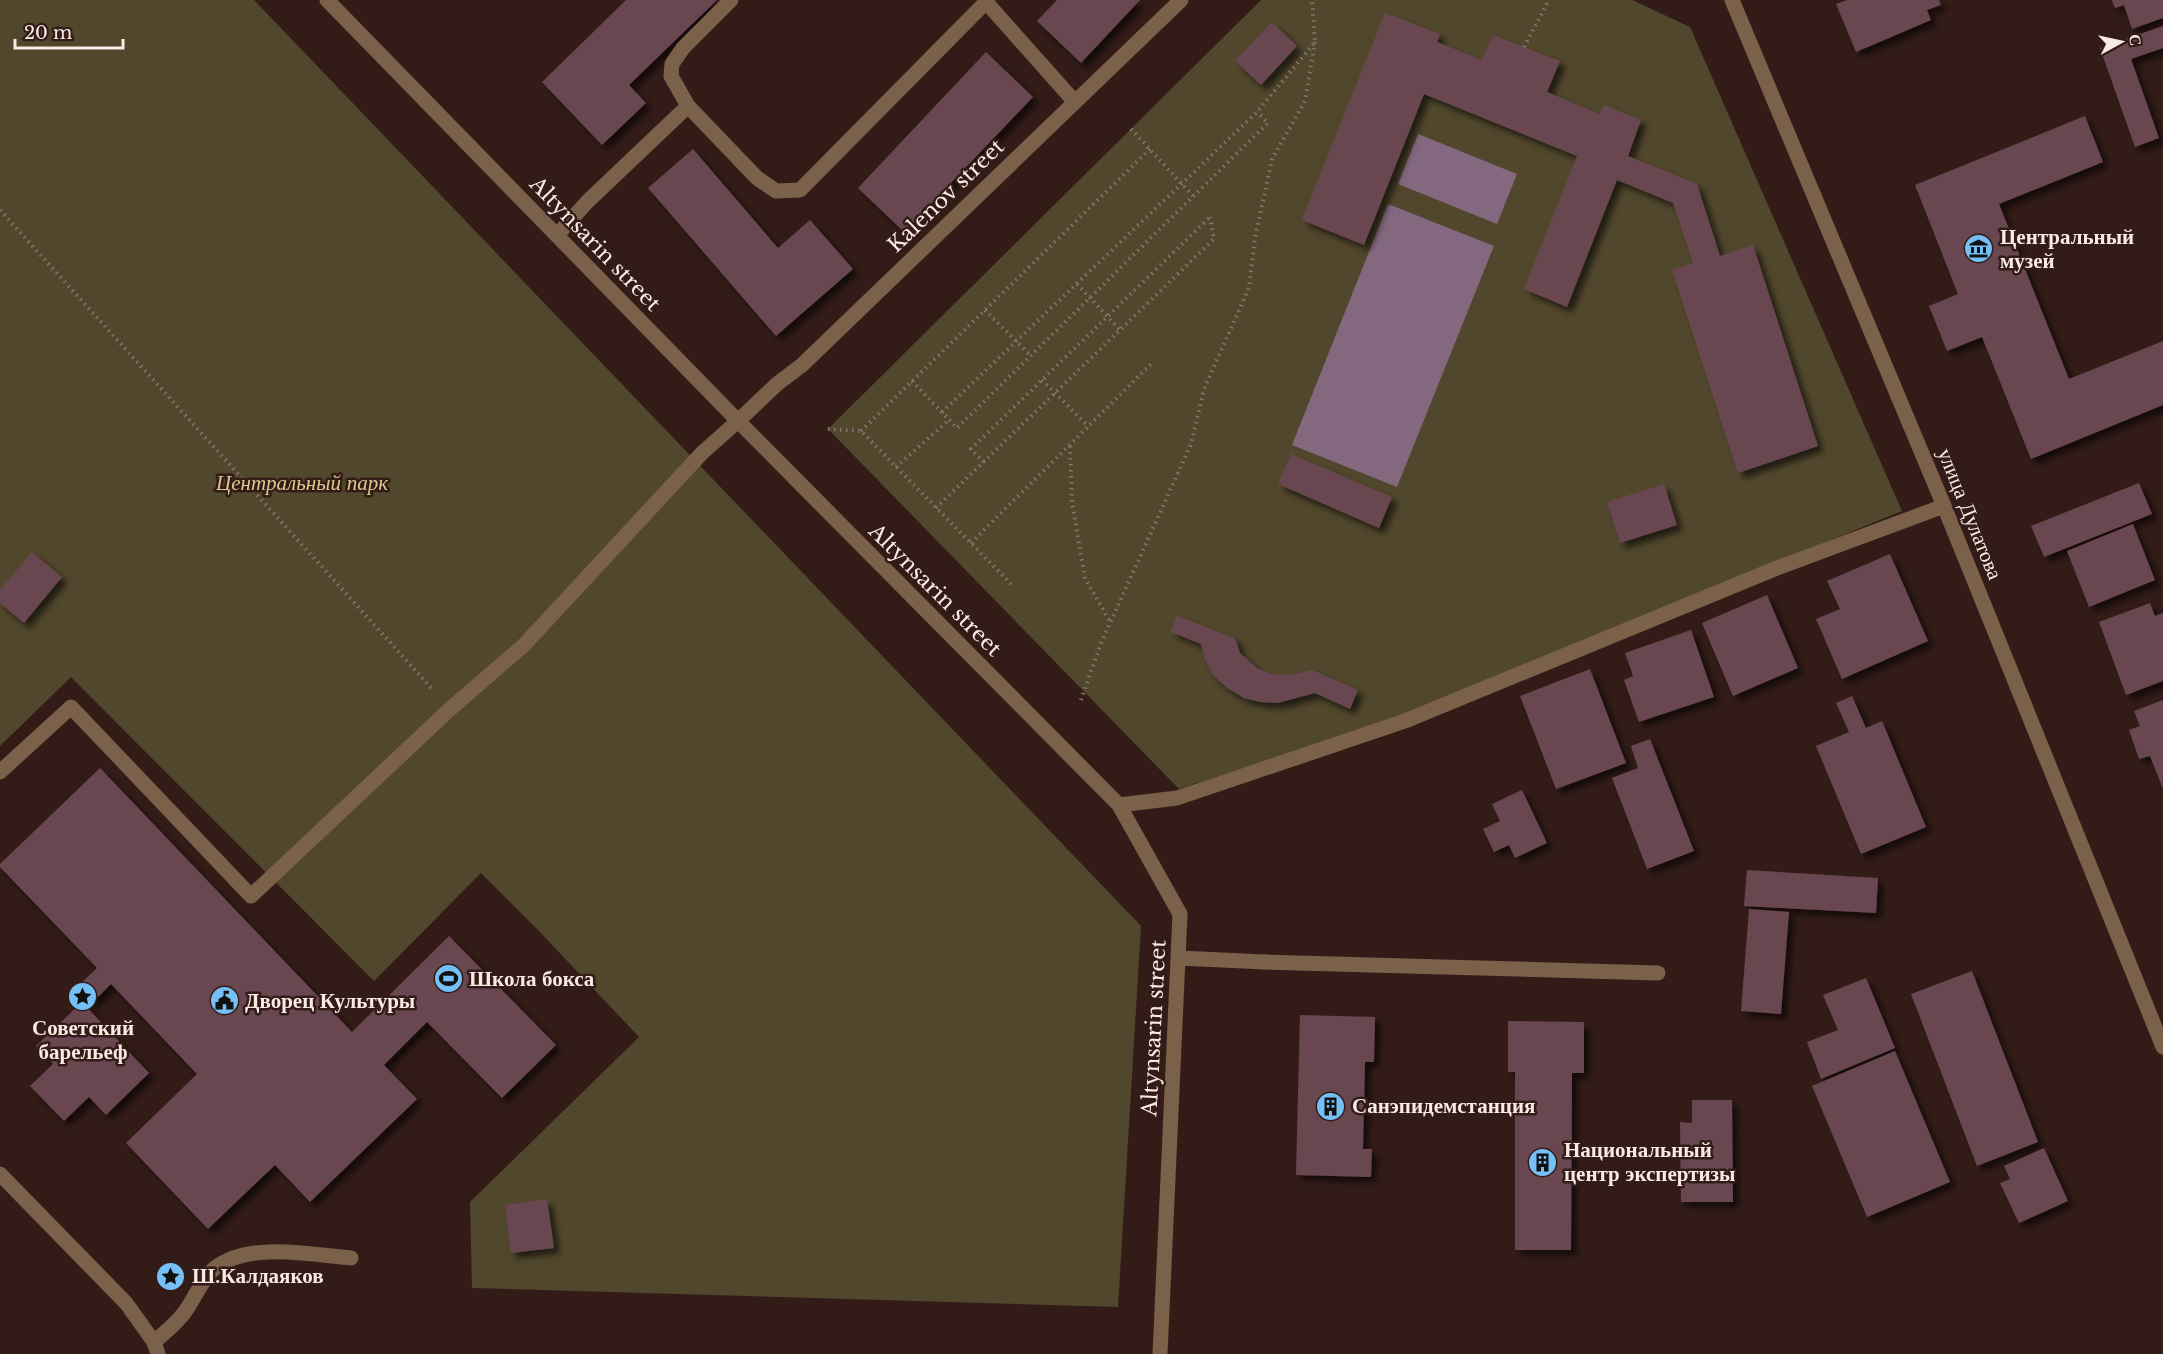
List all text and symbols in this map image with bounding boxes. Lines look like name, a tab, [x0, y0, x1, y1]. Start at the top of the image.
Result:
scale bar	[15, 12, 123, 50]
north arrow	[2091, 12, 2151, 72]
text: 20 m	[24, 22, 72, 44]
text: С	[2125, 33, 2147, 47]
street label: Kalenov street	[882, 134, 1010, 258]
street label: Altynsarin street	[523, 171, 666, 317]
place label: Центральный музей	[2000, 224, 2134, 274]
museum icon: Центральный музей	[1963, 233, 1995, 265]
street label: улица Дулатова	[1932, 445, 2008, 584]
park label: Центральный парк	[215, 470, 388, 496]
street label: Altynsarin street	[863, 518, 1007, 662]
street label: Altynsarin street	[1136, 939, 1172, 1118]
sports icon: Школа бокса	[432, 963, 464, 995]
place label: Школа бокса	[469, 966, 595, 992]
place icon: Советский барельеф	[67, 981, 99, 1013]
public building icon: Дворец Культуры	[208, 985, 240, 1017]
place label: Дворец Культуры	[245, 988, 415, 1014]
place label: Советский барельеф	[32, 1015, 134, 1065]
building icon: Санэпидемстанция	[1315, 1090, 1347, 1122]
place label: Санэпидемстанция	[1352, 1093, 1535, 1119]
place label: Национальный центр экспертизы	[1564, 1137, 1735, 1187]
building icon: Национальный центр экспертизы	[1527, 1146, 1559, 1178]
place icon: Ш.Калдаяков	[155, 1260, 187, 1292]
place label: Ш.Калдаяков	[192, 1263, 324, 1289]

